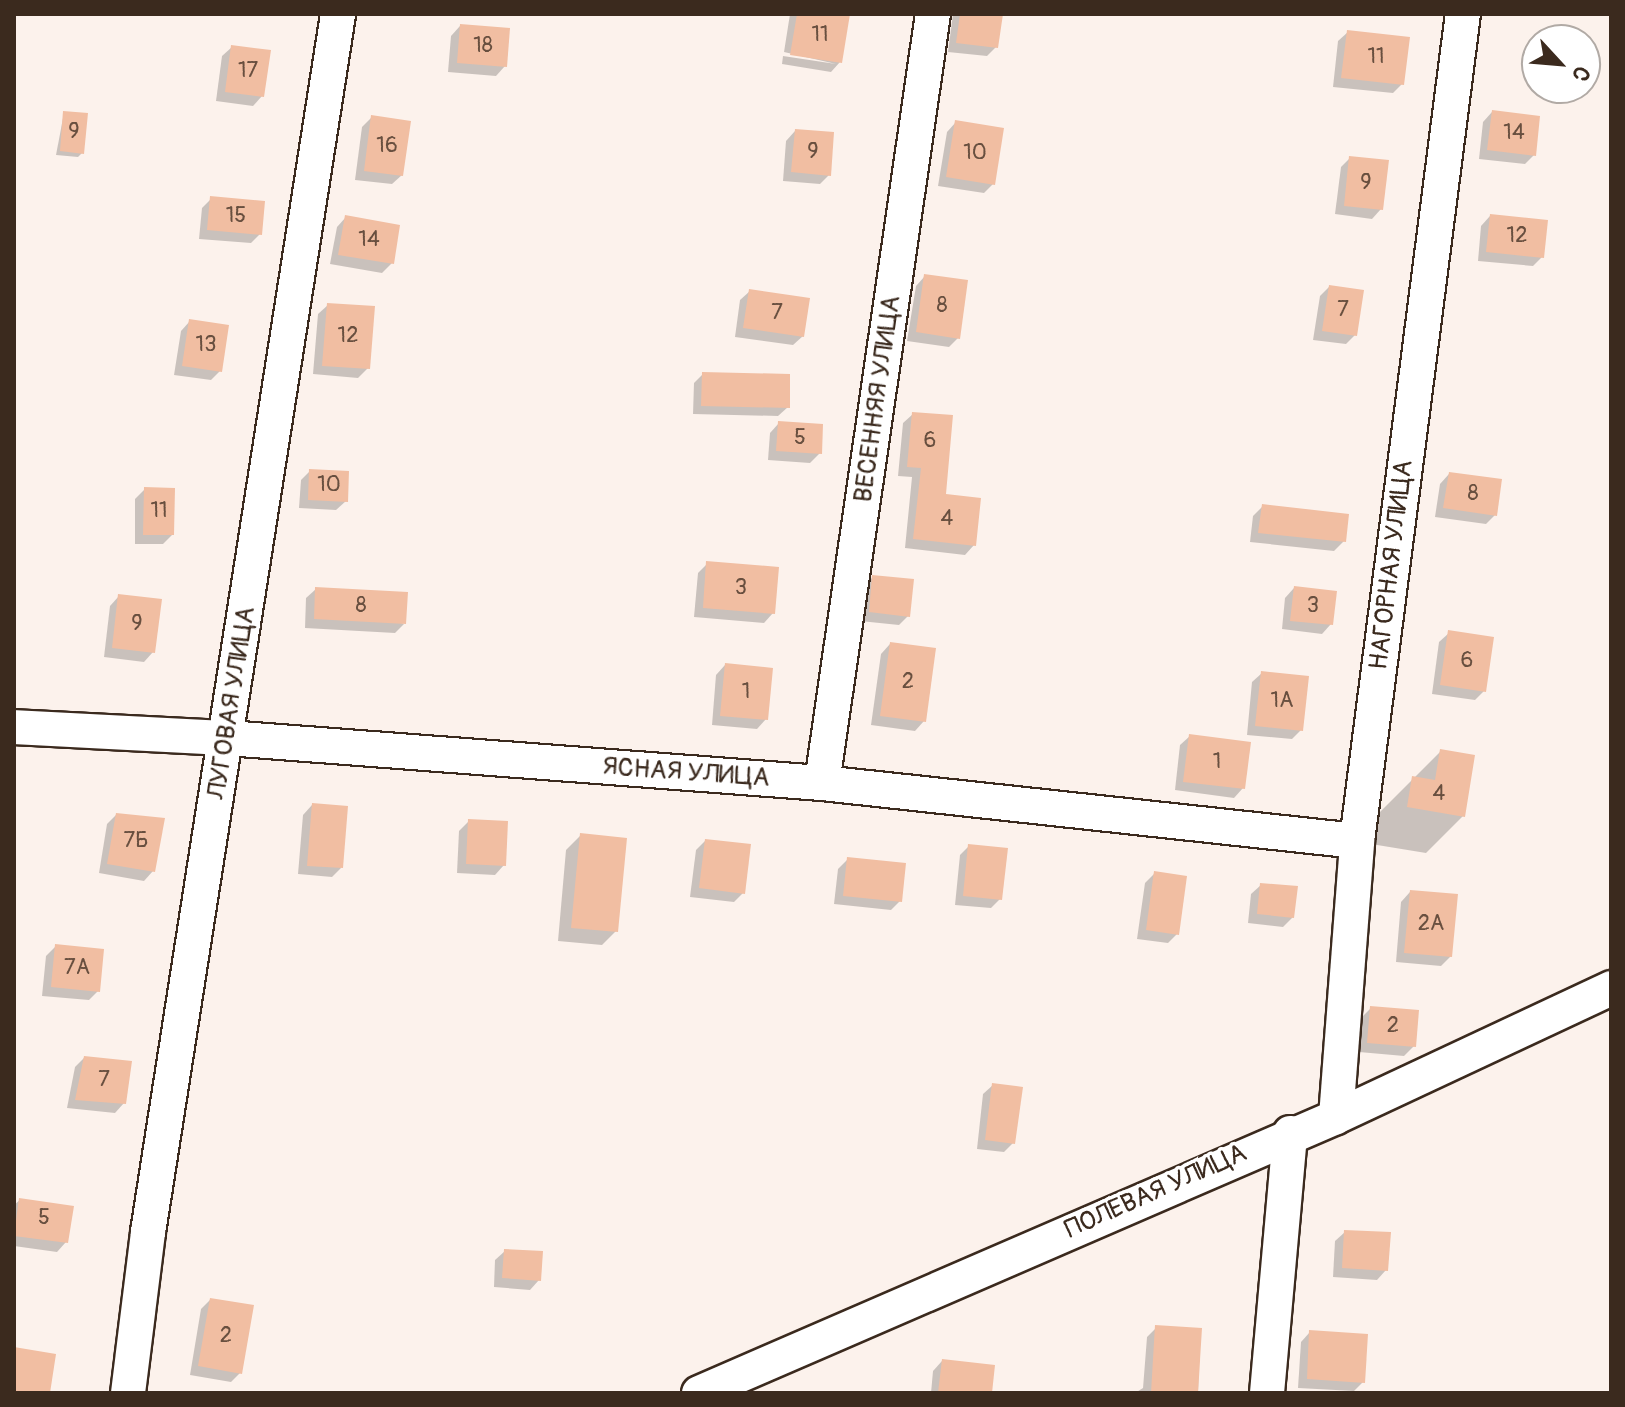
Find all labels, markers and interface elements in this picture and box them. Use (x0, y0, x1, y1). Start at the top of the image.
house number: 11 (811, 22, 829, 48)
north arrow (1521, 24, 1601, 104)
house number: 18 (473, 33, 493, 59)
house number: 11 (1367, 44, 1385, 70)
house number: 17 (238, 58, 258, 84)
text: С (1565, 61, 1596, 86)
house number: 9 (68, 119, 80, 145)
house number: 14 (1503, 120, 1525, 146)
house number: 16 (376, 133, 398, 159)
house number: 9 (807, 139, 819, 165)
house number: 10 (963, 140, 987, 166)
house number: 9 (1360, 170, 1372, 196)
house number: 15 (226, 203, 246, 229)
house number: 12 (1507, 223, 1527, 249)
house number: 14 (358, 227, 380, 253)
house number: 8 (936, 293, 948, 319)
street label: ВЕСЕННЯЯ УЛИЦА (848, 294, 908, 504)
house number: 7 (1337, 297, 1349, 323)
house number: 7 (771, 300, 783, 326)
house number: 12 (338, 323, 358, 349)
house number: 13 (196, 332, 216, 358)
house number: 5 (794, 425, 806, 451)
house number: 6 (924, 428, 936, 454)
street label: НАГОРНАЯ УЛИЦА (1364, 458, 1420, 672)
house number: 10 (317, 472, 341, 498)
house number: 8 (1467, 481, 1479, 507)
house number: 11 (150, 498, 168, 524)
house number: 4 (941, 506, 953, 532)
house number: 3 (735, 575, 747, 601)
house number: 8 (355, 593, 367, 619)
house number: 3 (1307, 593, 1319, 619)
street label: ЛУГОВАЯ УЛИЦА (201, 604, 263, 802)
house number: 9 (131, 611, 143, 637)
house number: 6 (1461, 648, 1473, 674)
house number: 2 (902, 669, 914, 695)
house number: 1 (742, 679, 750, 705)
house number: 1А (1271, 688, 1293, 714)
house number: 1 (1213, 749, 1221, 775)
street label: ЯСНАЯ УЛИЦА (601, 752, 771, 794)
house number: 4 (1433, 781, 1445, 807)
house number: 7Б (124, 828, 148, 854)
house number: 2А (1418, 911, 1444, 937)
house number: 7А (64, 955, 90, 981)
house number: 2 (1387, 1013, 1399, 1039)
house number: 7 (98, 1067, 110, 1093)
street label: ПОЛЕВАЯ УЛИЦА (1060, 1138, 1252, 1246)
house number: 5 (38, 1205, 50, 1231)
house number: 2 (220, 1323, 232, 1349)

